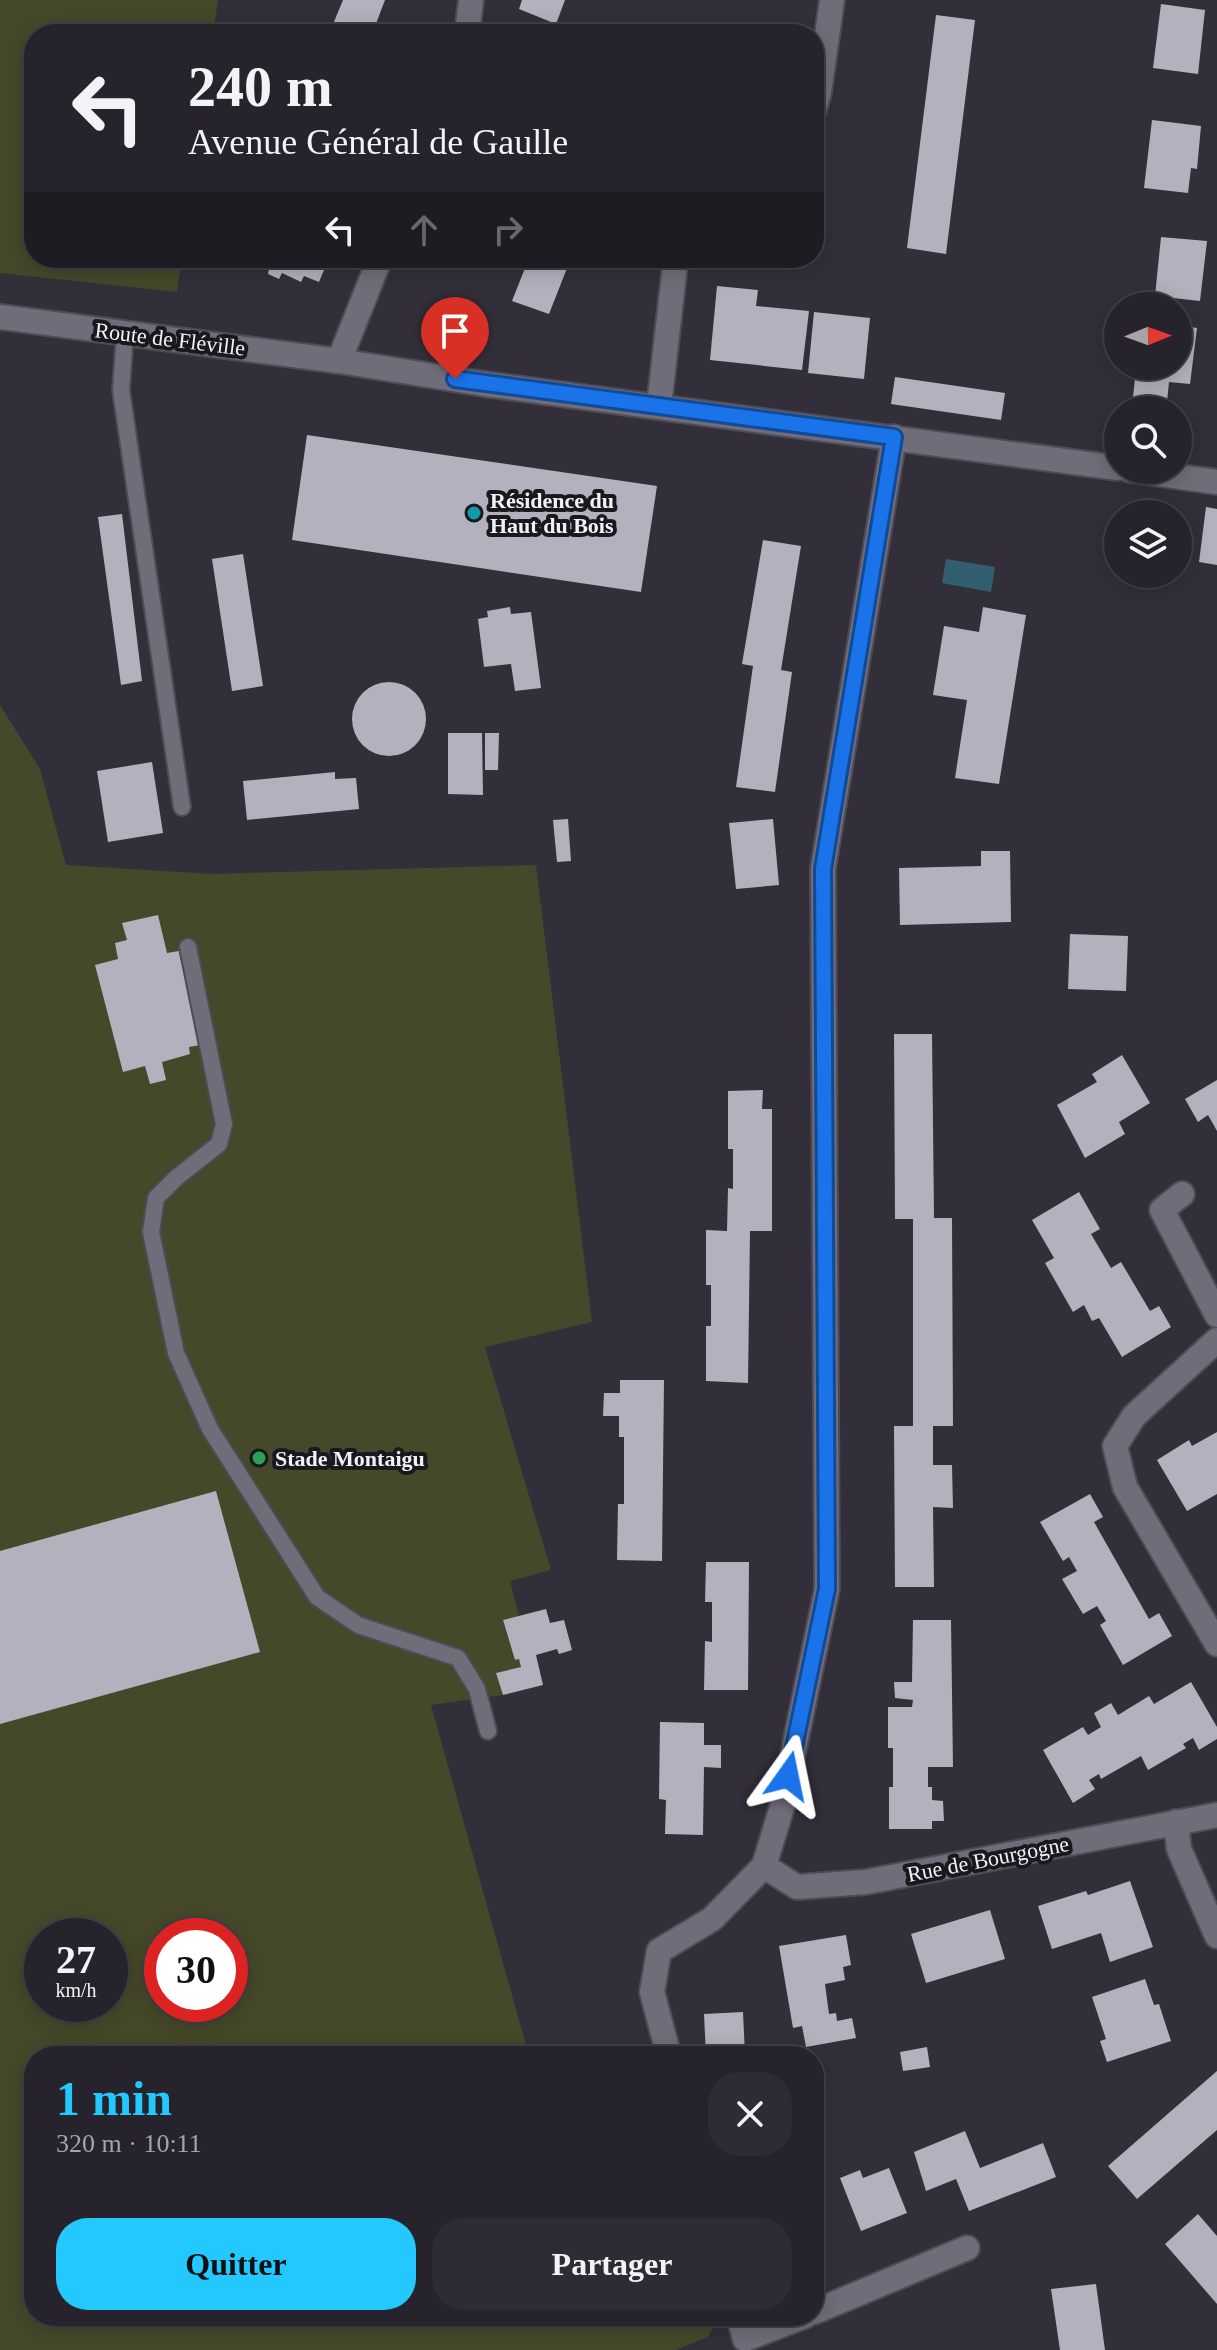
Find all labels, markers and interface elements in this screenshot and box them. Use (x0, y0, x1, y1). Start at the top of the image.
icon: left (56, 56, 160, 160)
text: 240 m (188, 56, 333, 118)
text: Avenue Général de Gaulle (188, 122, 568, 162)
icon: left (318, 208, 362, 252)
icon: ahead (402, 208, 446, 252)
icon: right (486, 208, 530, 252)
north arrow (1104, 292, 1192, 380)
map controls (1104, 292, 1192, 588)
pin (421, 297, 489, 379)
icon: arrive (433, 309, 477, 353)
street label: Route de Fléville (93, 317, 247, 361)
button: search (1104, 396, 1192, 484)
place label: Résidence du Haut du Bois (490, 488, 614, 538)
button: layers (1104, 500, 1192, 588)
marker: Résidence du Haut du Bois (465, 504, 483, 522)
place label: Stade Montaigu (275, 1446, 425, 1471)
marker: Stade Montaigu (250, 1449, 268, 1467)
position arrow (746, 1734, 830, 1818)
street label: Rue de Bourgogne (905, 1831, 1071, 1887)
speed limit sign: 30 (144, 1918, 248, 2022)
text: 27 (56, 1937, 96, 1982)
text: km/h (55, 1979, 97, 2001)
text: 1 min (56, 2072, 172, 2125)
button: close (708, 2072, 792, 2156)
text: 320 m · 10:11 (56, 2129, 202, 2158)
button: Quitter (56, 2218, 416, 2310)
button: Partager (432, 2218, 792, 2310)

